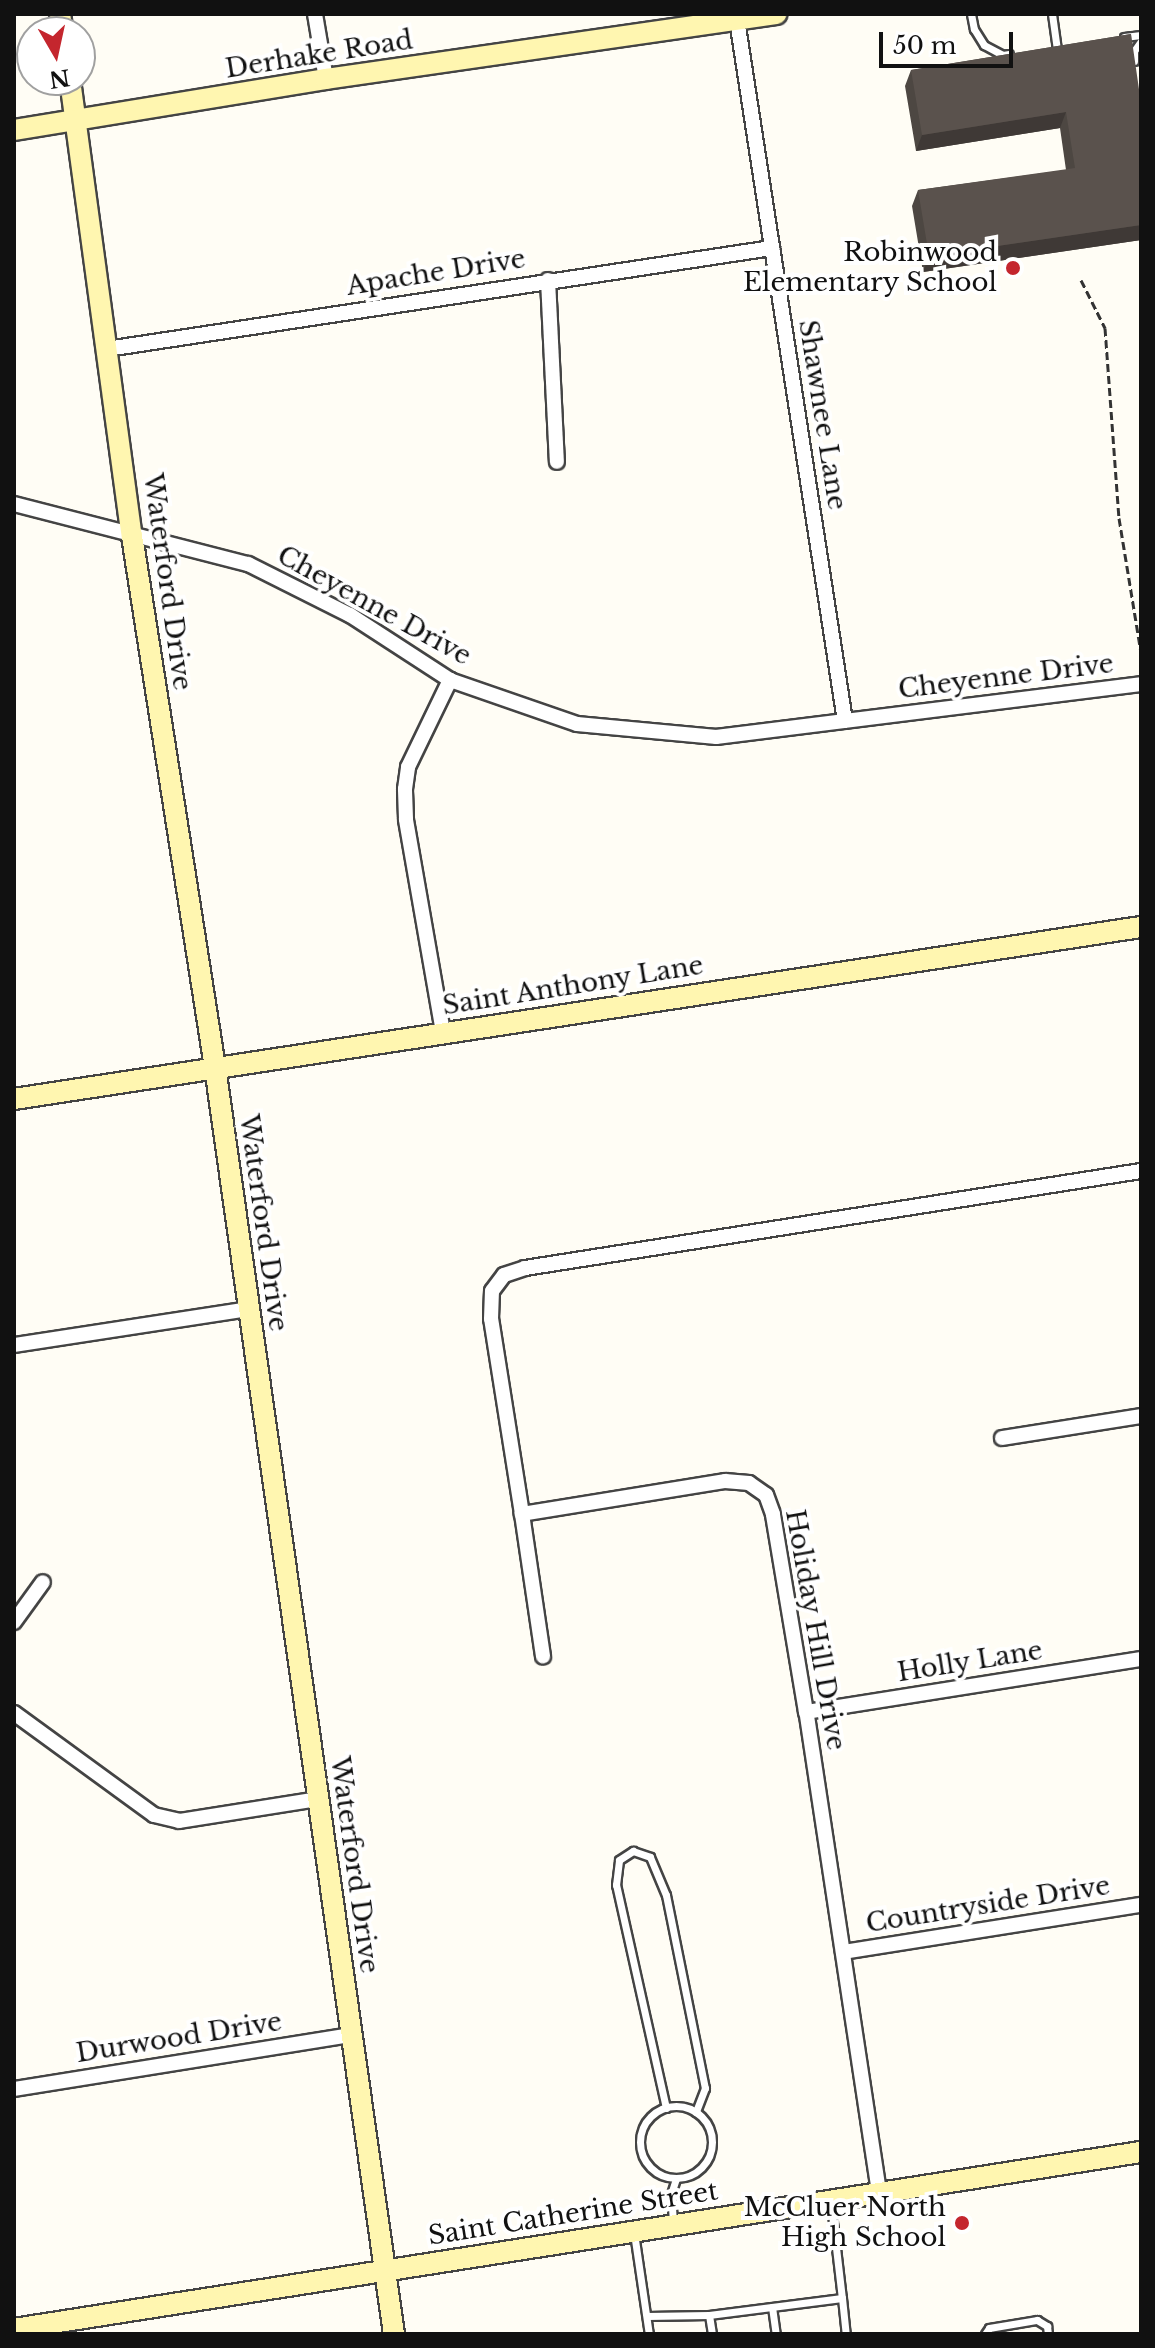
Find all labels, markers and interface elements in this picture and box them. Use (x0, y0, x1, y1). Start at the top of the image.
north arrow (16, 16, 96, 96)
scale bar (883, 16, 1017, 66)
street label: Derhake Road (223, 25, 415, 85)
text: 50 m (893, 31, 956, 60)
text: N (47, 63, 72, 93)
place label: Robinwood Elementary School (742, 237, 997, 298)
street label: Apache Drive (344, 243, 528, 303)
marker: Robinwood Elementary School (1004, 259, 1022, 277)
street label: Shawnee Lane (792, 318, 852, 512)
street label: Waterford Drive (136, 472, 198, 692)
street label: Cheyenne Drive (272, 540, 476, 672)
street label: Cheyenne Drive (897, 648, 1115, 706)
street label: Saint Anthony Lane (439, 950, 707, 1022)
street label: Waterford Drive (232, 1113, 294, 1333)
street label: Holiday Hill Drive (778, 1507, 852, 1753)
street label: Holly Lane (895, 1635, 1045, 1689)
street label: Waterford Drive (323, 1755, 385, 1975)
street label: Countryside Drive (864, 1870, 1112, 1940)
street label: Durwood Drive (74, 2006, 284, 2070)
street label: Saint Catherine Street (426, 2176, 720, 2252)
place label: McCluer North High School (743, 2192, 946, 2254)
marker: McCluer North High School (953, 2214, 971, 2232)

